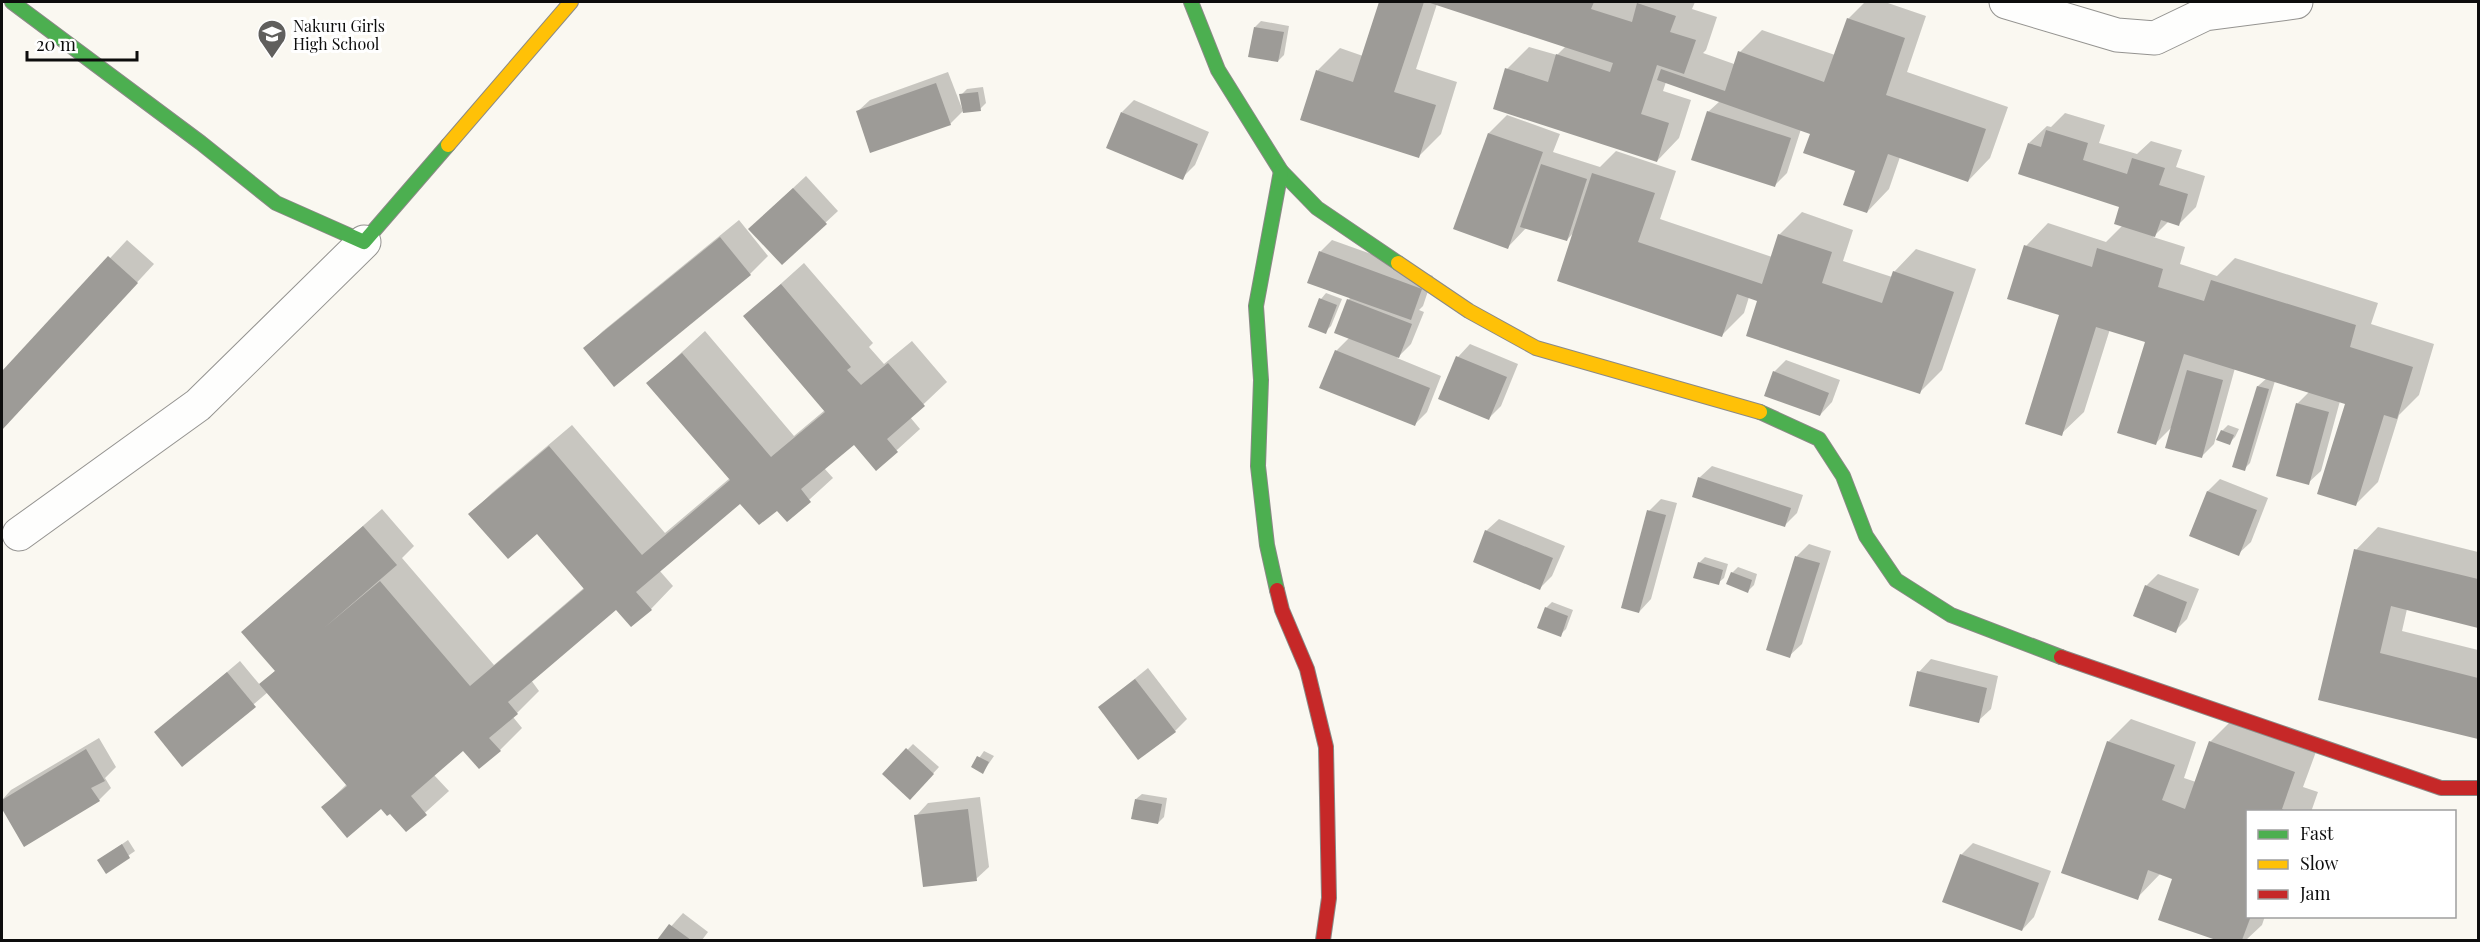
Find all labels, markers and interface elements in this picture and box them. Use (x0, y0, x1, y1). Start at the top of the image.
place label: Nakuru Girls High School (293, 15, 385, 54)
school or university icon: Nakuru Girls High School (256, 18, 288, 60)
scale bar (27, 24, 136, 62)
text: 20 m (36, 32, 76, 56)
legend (2246, 810, 2456, 918)
text: Fast (2300, 821, 2334, 845)
text: Slow (2300, 851, 2338, 875)
text: Jam (2299, 881, 2330, 905)

